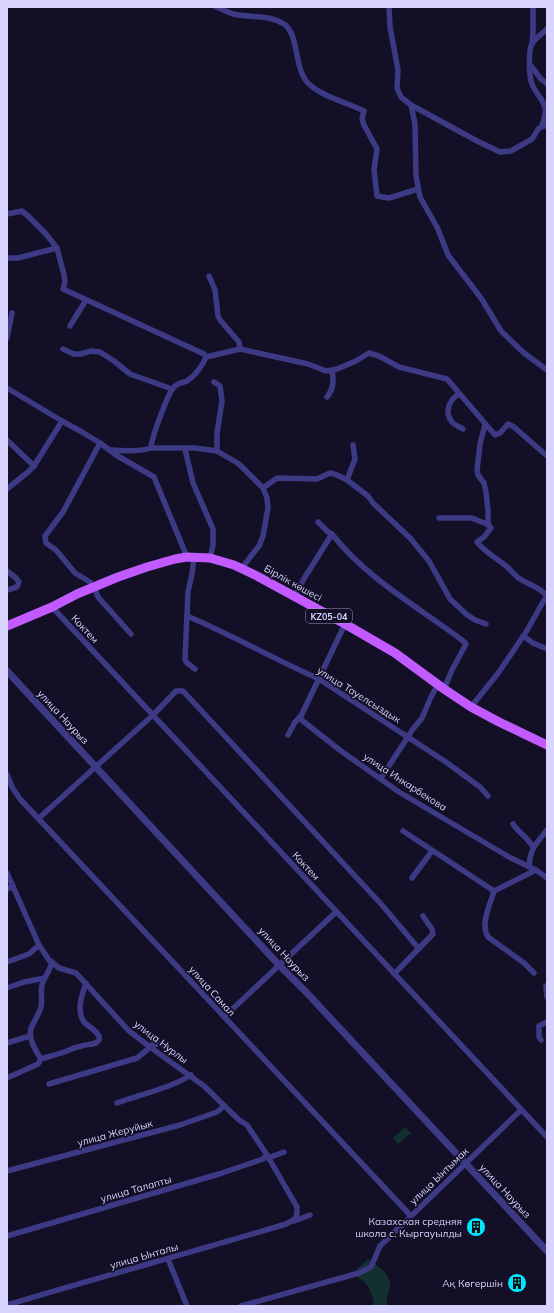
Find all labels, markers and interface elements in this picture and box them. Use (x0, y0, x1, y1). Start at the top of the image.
street label: Бірлік көшесі (262, 562, 324, 604)
road number: KZ05-04 (306, 609, 352, 623)
street label: Коктем (68, 612, 102, 646)
street label: улица Тауелсыздык (315, 664, 404, 726)
street label: улица Наурыз (35, 687, 91, 747)
street label: улица Инкарбекова (361, 750, 449, 814)
street label: Коктем (289, 849, 323, 883)
street label: улица Наурыз (256, 924, 312, 984)
street label: улица Самал (186, 963, 238, 1019)
street label: улица Нурлы (131, 1018, 191, 1066)
street label: улица Жеруйык (76, 1117, 155, 1149)
street label: улица Ынтымак (407, 1144, 472, 1207)
street label: улица Наурыз (477, 1161, 533, 1221)
street label: улица Талапты (99, 1173, 173, 1205)
place label: Казахская средняя школа с. Кыргауылды (355, 1215, 462, 1240)
building icon: Казахская средняя школа с. Кыргауылды (465, 1216, 487, 1238)
street label: улица Ынталы (108, 1240, 180, 1272)
building icon: Ақ Көгершін (506, 1272, 528, 1294)
place label: Ақ Көгершін (442, 1277, 503, 1290)

